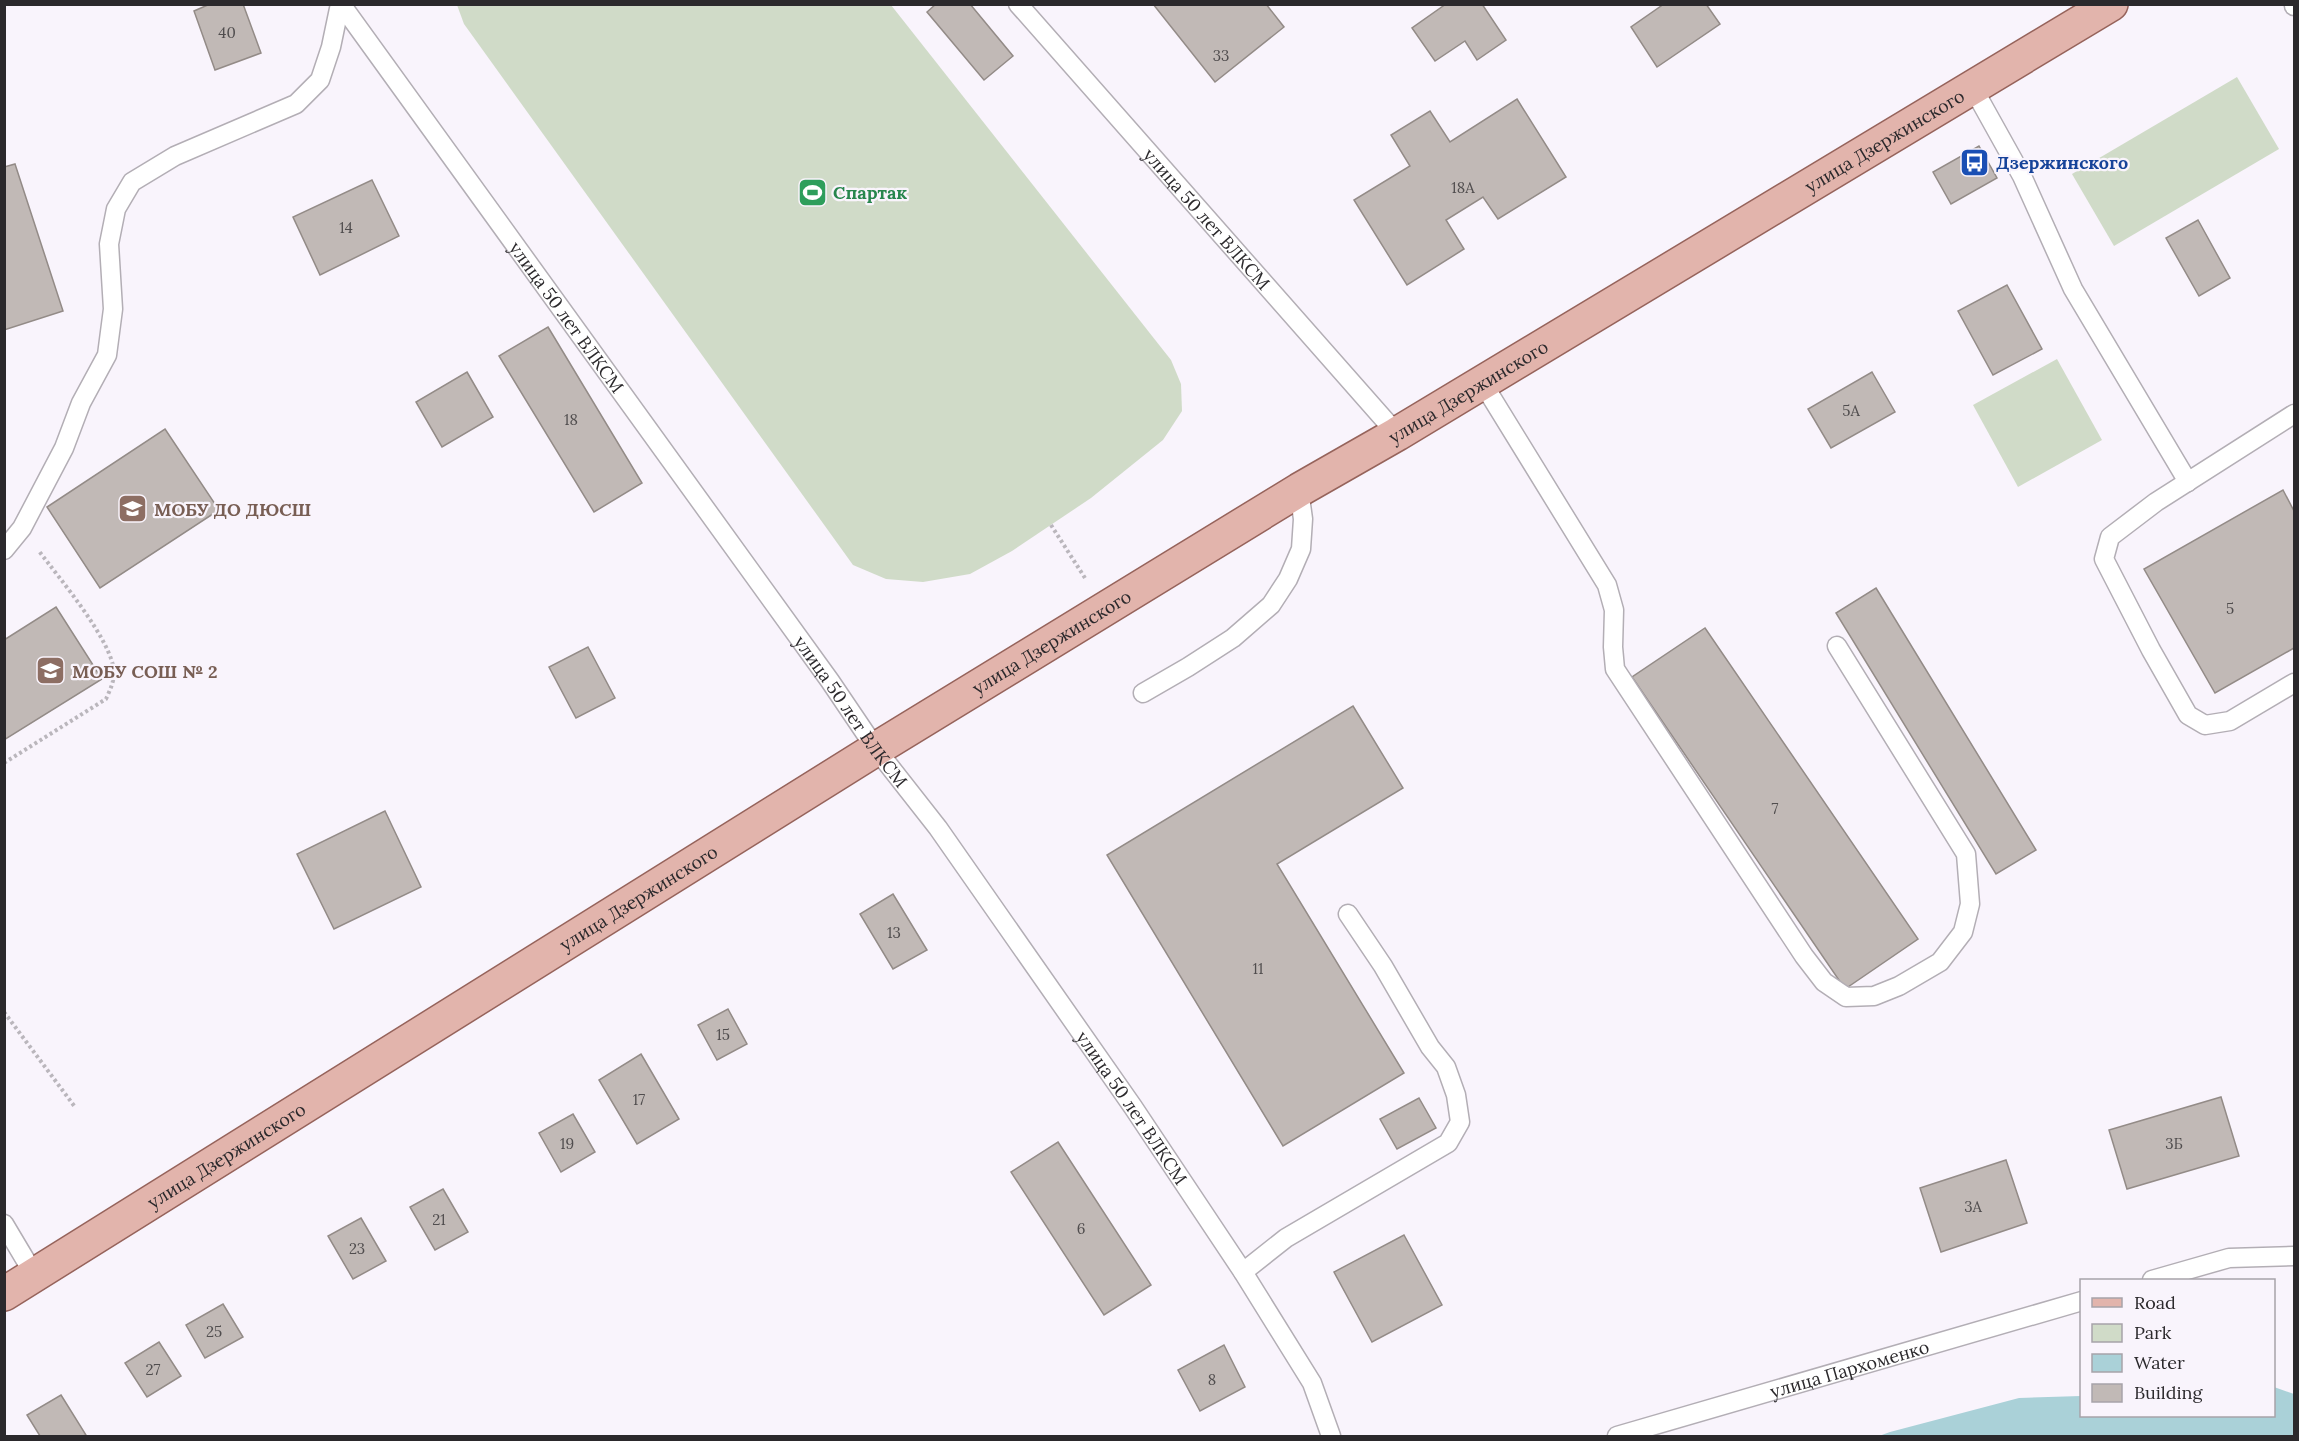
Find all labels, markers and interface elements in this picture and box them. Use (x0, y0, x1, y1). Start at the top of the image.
house number: 40 (218, 23, 236, 42)
house number: 33 (1213, 46, 1229, 65)
street label: улица Дзержинского (1800, 84, 1968, 197)
street label: улица 50 лет ВЛКСМ (1139, 143, 1276, 294)
bus stop icon: Дзержинского (1959, 146, 1991, 178)
place label: Дзержинского (1996, 151, 2128, 174)
sports icon: Спартак (796, 176, 828, 208)
house number: 18А (1451, 178, 1475, 197)
place label: Спартак (833, 181, 907, 204)
house number: 14 (339, 218, 353, 237)
street label: улица 50 лет ВЛКСМ (505, 237, 629, 397)
street label: улица Дзержинского (1384, 334, 1552, 448)
house number: 5А (1842, 401, 1860, 420)
house number: 18 (564, 410, 578, 429)
school or university icon: МОБУ ДО ДЮСШ (117, 493, 149, 525)
place label: МОБУ ДО ДЮСШ (154, 498, 311, 521)
street label: улица Дзержинского (968, 584, 1135, 699)
house number: 5 (2226, 599, 2234, 618)
street label: улица 50 лет ВЛКСМ (789, 631, 913, 792)
school or university icon: МОБУ СОШ № 2 (35, 655, 67, 687)
place label: МОБУ СОШ № 2 (72, 660, 218, 683)
house number: 7 (1772, 799, 1779, 818)
street label: улица Дзержинского (555, 839, 722, 956)
house number: 13 (887, 923, 901, 942)
house number: 11 (1253, 959, 1263, 978)
house number: 15 (716, 1025, 730, 1044)
street label: улица 50 лет ВЛКСМ (1072, 1026, 1193, 1189)
house number: 17 (633, 1090, 645, 1109)
street label: улица Дзержинского (143, 1097, 310, 1213)
house number: 19 (560, 1134, 574, 1153)
house number: 3Б (2165, 1134, 2183, 1153)
house number: 3А (1964, 1197, 1982, 1216)
house number: 21 (432, 1210, 446, 1229)
house number: 6 (1077, 1219, 1085, 1238)
house number: 23 (349, 1239, 365, 1258)
legend (2080, 1279, 2275, 1417)
text: Road (2134, 1291, 2176, 1314)
text: Park (2134, 1321, 2172, 1344)
house number: 25 (206, 1322, 222, 1341)
street label: улица Пархоменко (1767, 1335, 1932, 1403)
text: Water (2134, 1351, 2185, 1374)
house number: 27 (146, 1360, 161, 1379)
house number: 8 (1208, 1370, 1216, 1389)
text: Building (2134, 1381, 2204, 1404)

